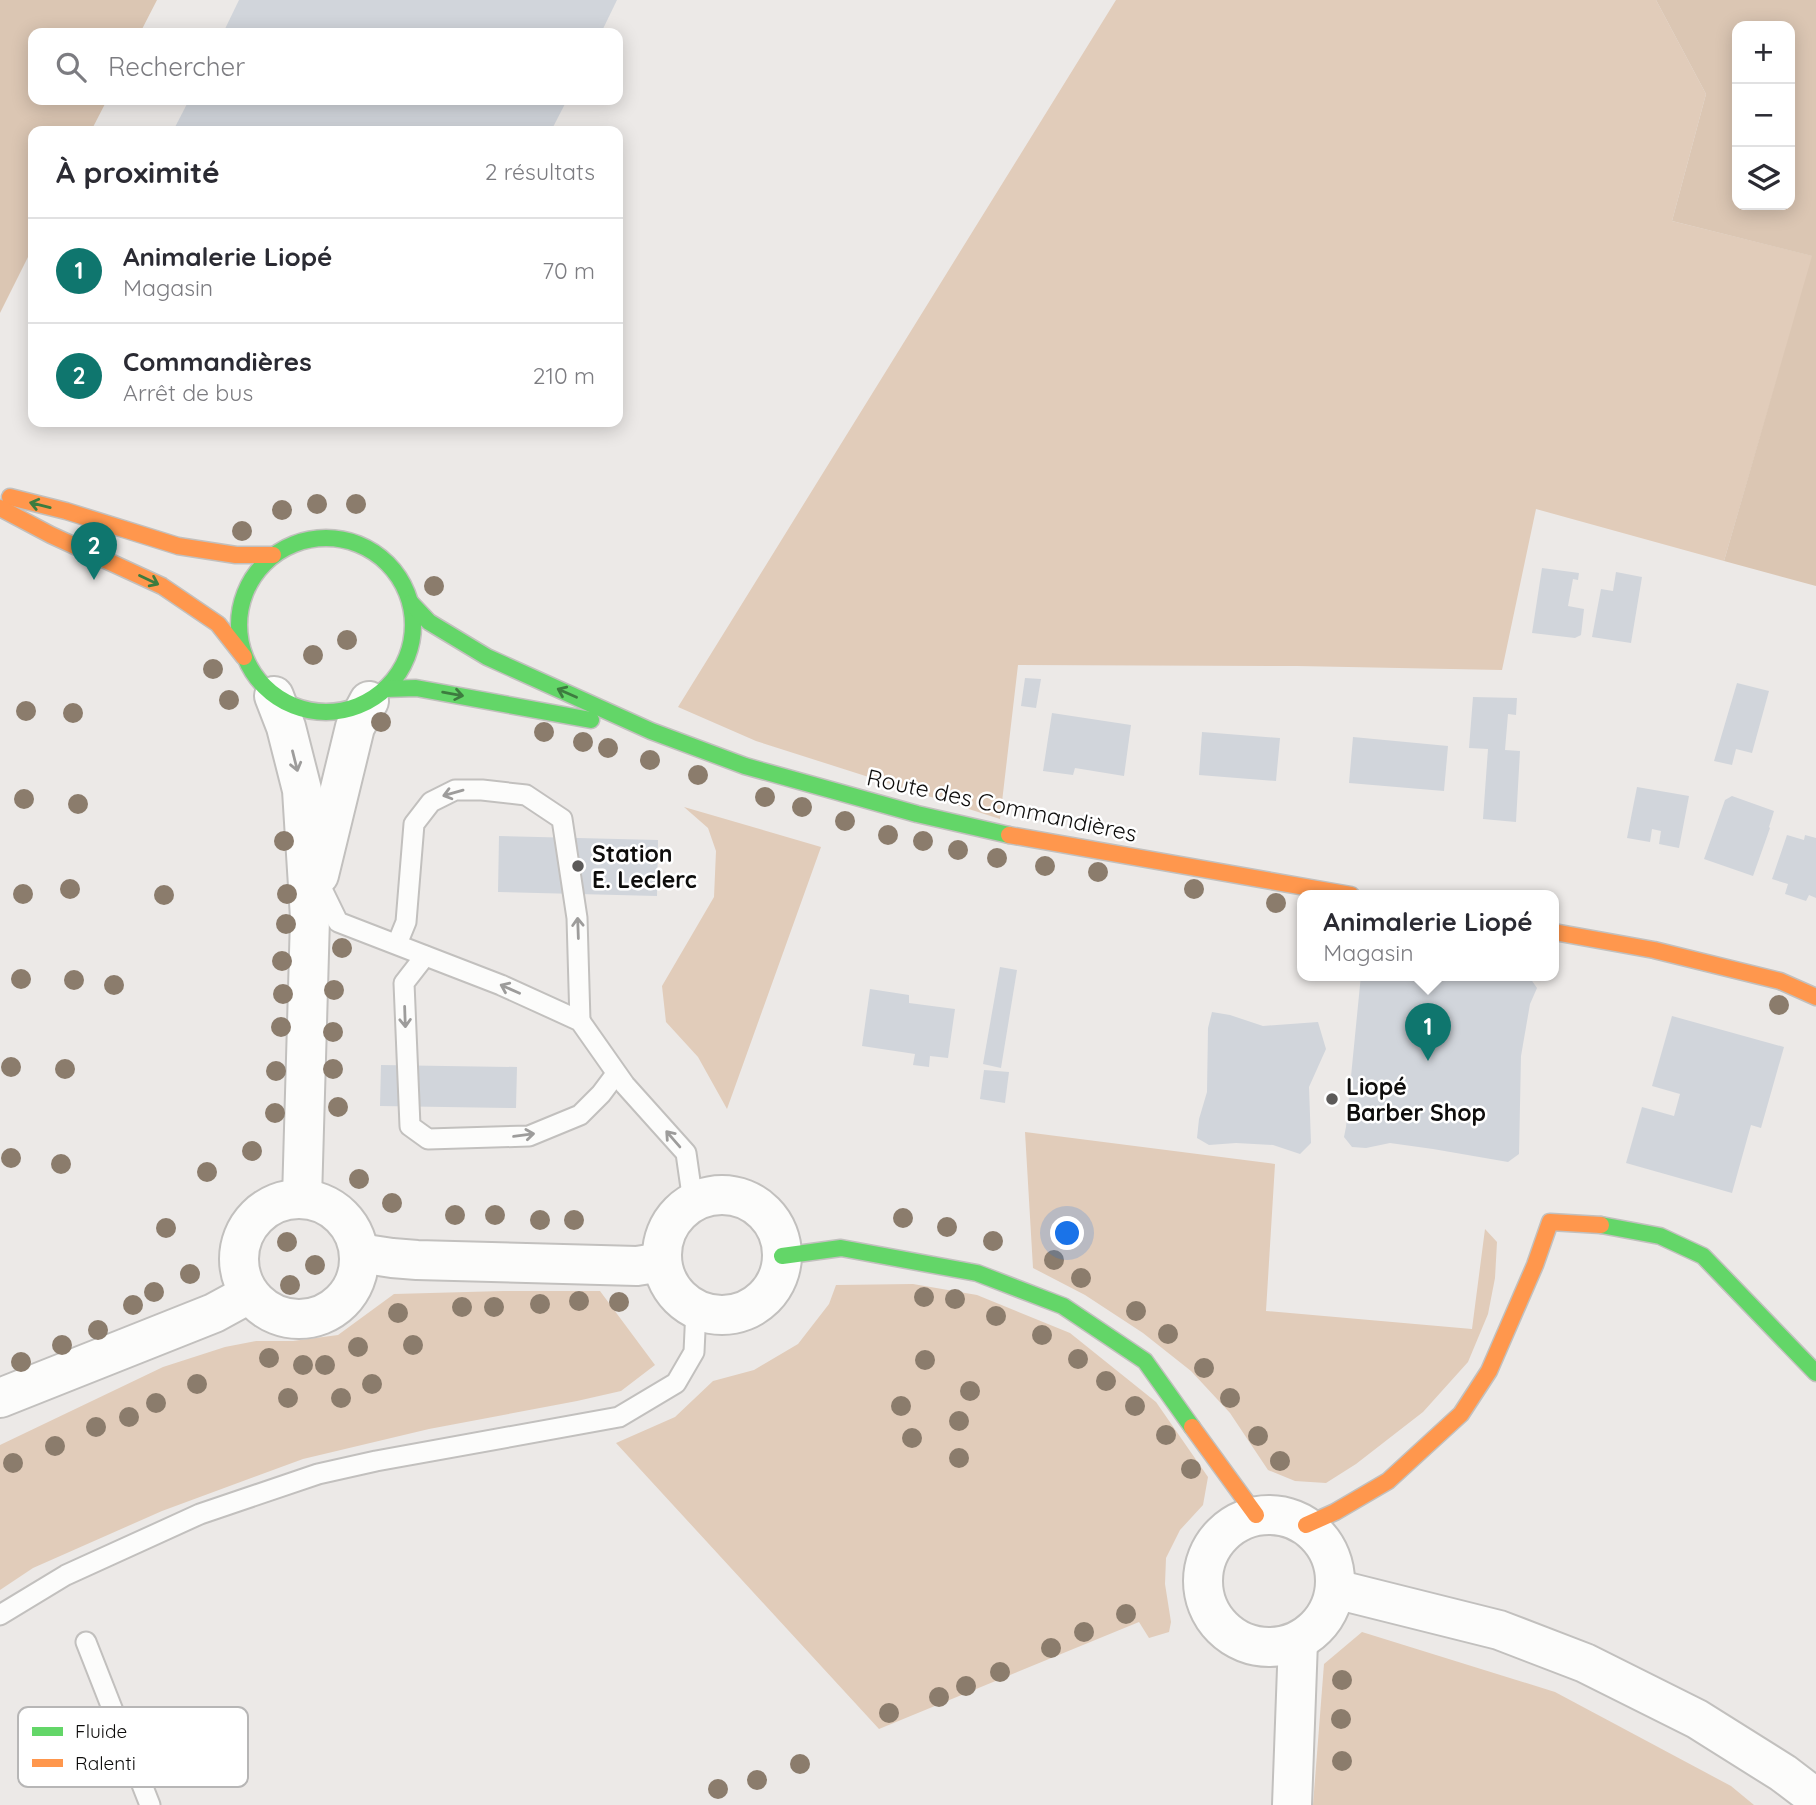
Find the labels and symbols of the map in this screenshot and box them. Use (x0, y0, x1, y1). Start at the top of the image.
one-way arrow (29, 498, 52, 511)
pin: 2 (71, 522, 117, 580)
one-way arrow (138, 574, 160, 587)
one-way arrow (556, 686, 578, 699)
one-way arrow (441, 688, 464, 701)
one-way arrow (289, 749, 302, 772)
street label: Route des Commandières (864, 762, 1140, 848)
one-way arrow (443, 788, 465, 801)
place label: Station E. Leclerc (592, 839, 697, 894)
marker: Station E. Leclerc (570, 858, 586, 874)
one-way arrow (571, 917, 584, 940)
one-way arrow (500, 982, 521, 995)
pin: 1 (1405, 1003, 1451, 1061)
one-way arrow (399, 1005, 412, 1028)
place label: Liopé Barber Shop (1346, 1072, 1486, 1127)
marker: Liopé Barber Shop (1324, 1091, 1340, 1107)
one-way arrow (512, 1128, 535, 1141)
one-way arrow (666, 1130, 682, 1148)
your location (1050, 1216, 1084, 1250)
legend (18, 1707, 248, 1787)
text: Fluide (75, 1719, 127, 1743)
text: Ralenti (75, 1751, 136, 1775)

